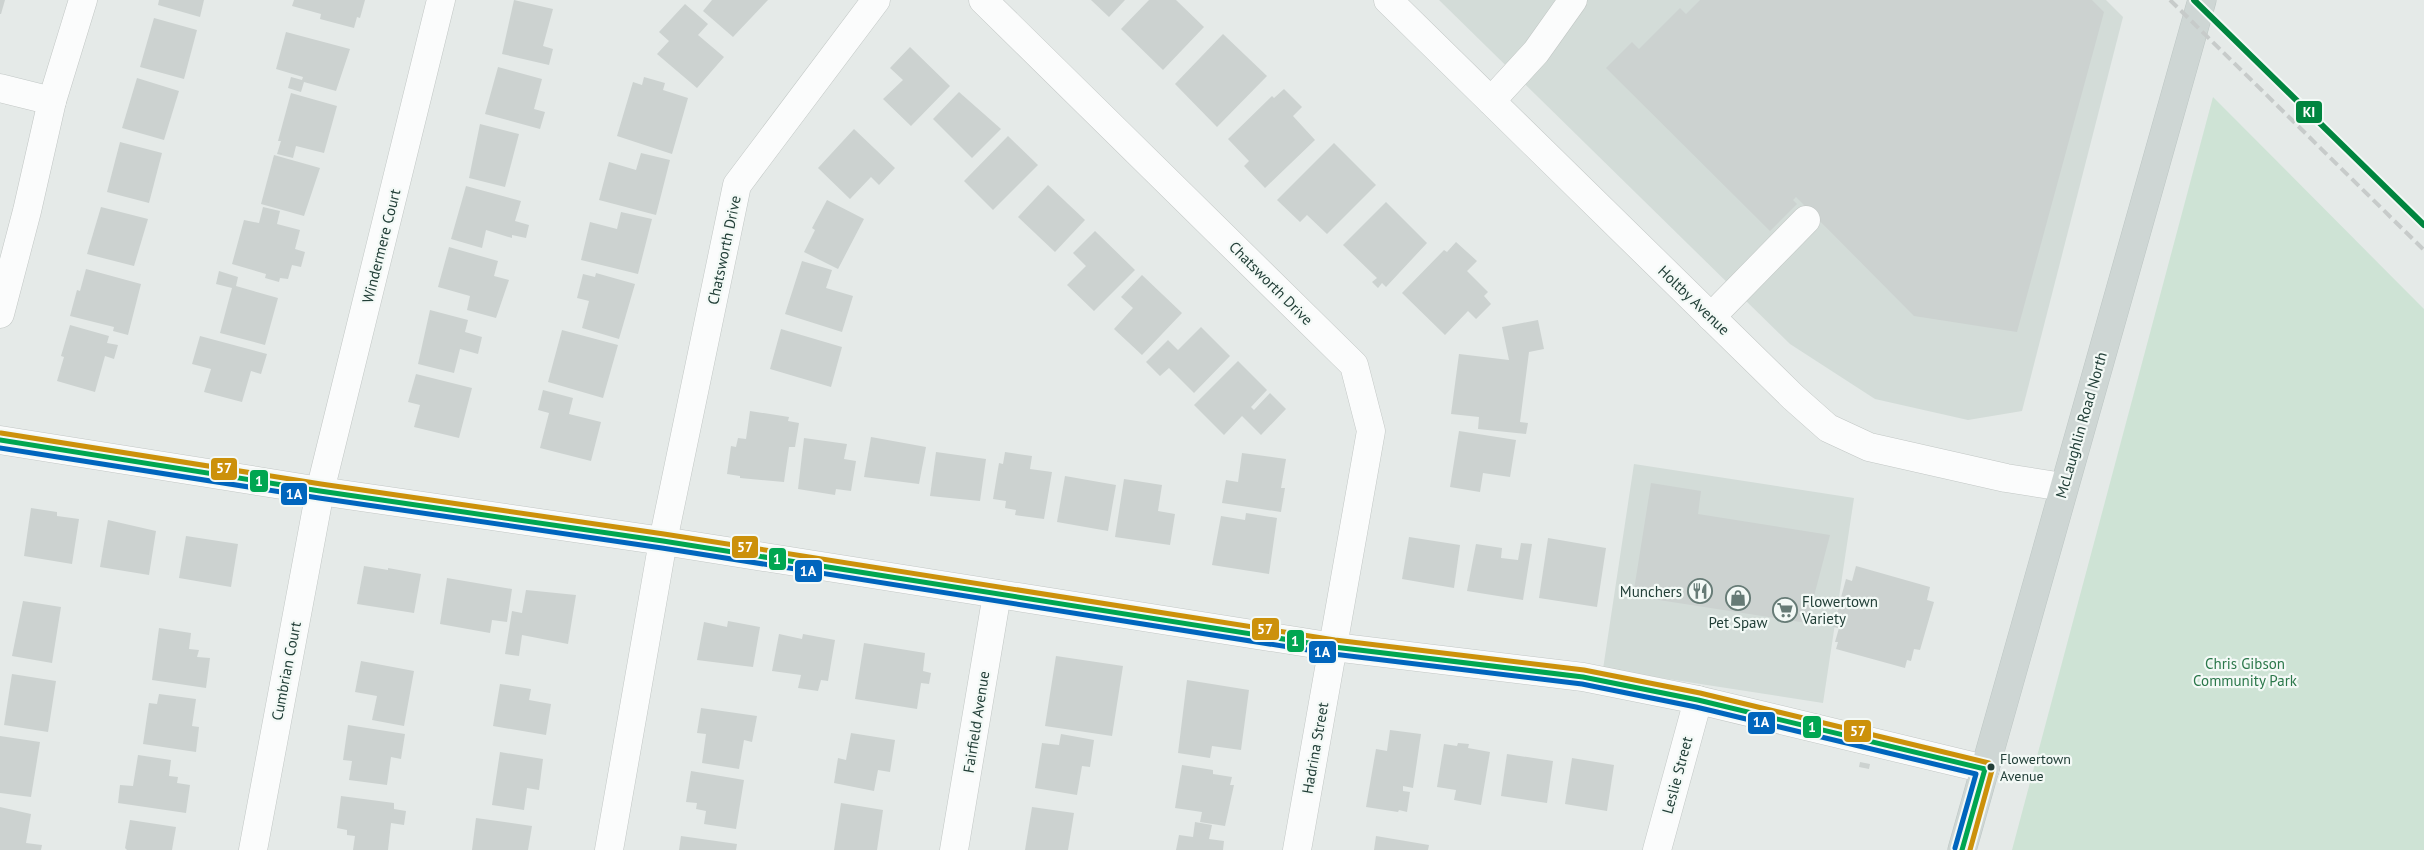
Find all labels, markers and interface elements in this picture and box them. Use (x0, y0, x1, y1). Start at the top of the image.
line badge: KI (2295, 100, 2323, 124)
text: KI (2303, 103, 2315, 121)
street label: Windermere Court (358, 187, 404, 305)
street label: Chatsworth Drive (703, 194, 745, 306)
street label: Chatsworth Drive (1225, 237, 1317, 329)
street label: Holtby Avenue (1654, 261, 1734, 339)
street label: McLaughlin Road North (2051, 350, 2111, 500)
line badge: 57 (210, 457, 238, 481)
text: 57 (216, 459, 232, 477)
line badge: 1 (249, 469, 269, 493)
text: 1 (255, 472, 263, 490)
line badge: 1A (280, 482, 308, 506)
text: 1A (286, 485, 303, 503)
line badge: 57 (731, 535, 759, 559)
text: 57 (737, 538, 753, 556)
line badge: 1 (768, 547, 787, 571)
text: 1 (773, 550, 781, 568)
line badge: 1A (794, 559, 823, 583)
text: 1A (800, 562, 817, 580)
restaurant icon: Munchers (1687, 578, 1713, 604)
place label: Munchers (1620, 582, 1682, 601)
shop icon: Pet Spaw (1725, 585, 1751, 611)
place label: Flowertown Variety (1801, 592, 1878, 628)
supermarket icon: Flowertown Variety (1772, 597, 1798, 623)
place label: Pet Spaw (1708, 613, 1768, 632)
line badge: 57 (1251, 617, 1280, 641)
street label: Cumbrian Court (267, 620, 305, 722)
text: 57 (1257, 620, 1273, 638)
line badge: 1 (1286, 629, 1305, 653)
text: 1 (1291, 632, 1299, 650)
line badge: 1A (1308, 640, 1337, 664)
text: 1A (1314, 643, 1331, 661)
park label: Chris Gibson Community Park (2193, 654, 2298, 690)
street label: Fairfield Avenue (959, 670, 993, 774)
street label: Hadrina Street (1298, 701, 1332, 795)
line badge: 1A (1747, 711, 1776, 735)
text: 1A (1753, 713, 1770, 731)
line badge: 1 (1802, 715, 1822, 739)
text: 1 (1808, 718, 1816, 736)
line badge: 57 (1843, 719, 1872, 743)
text: 57 (1850, 722, 1866, 740)
street label: Leslie Street (1658, 734, 1696, 816)
place label: Flowertown Avenue (2000, 750, 2071, 785)
marker: Flowertown Avenue (1986, 762, 1996, 772)

